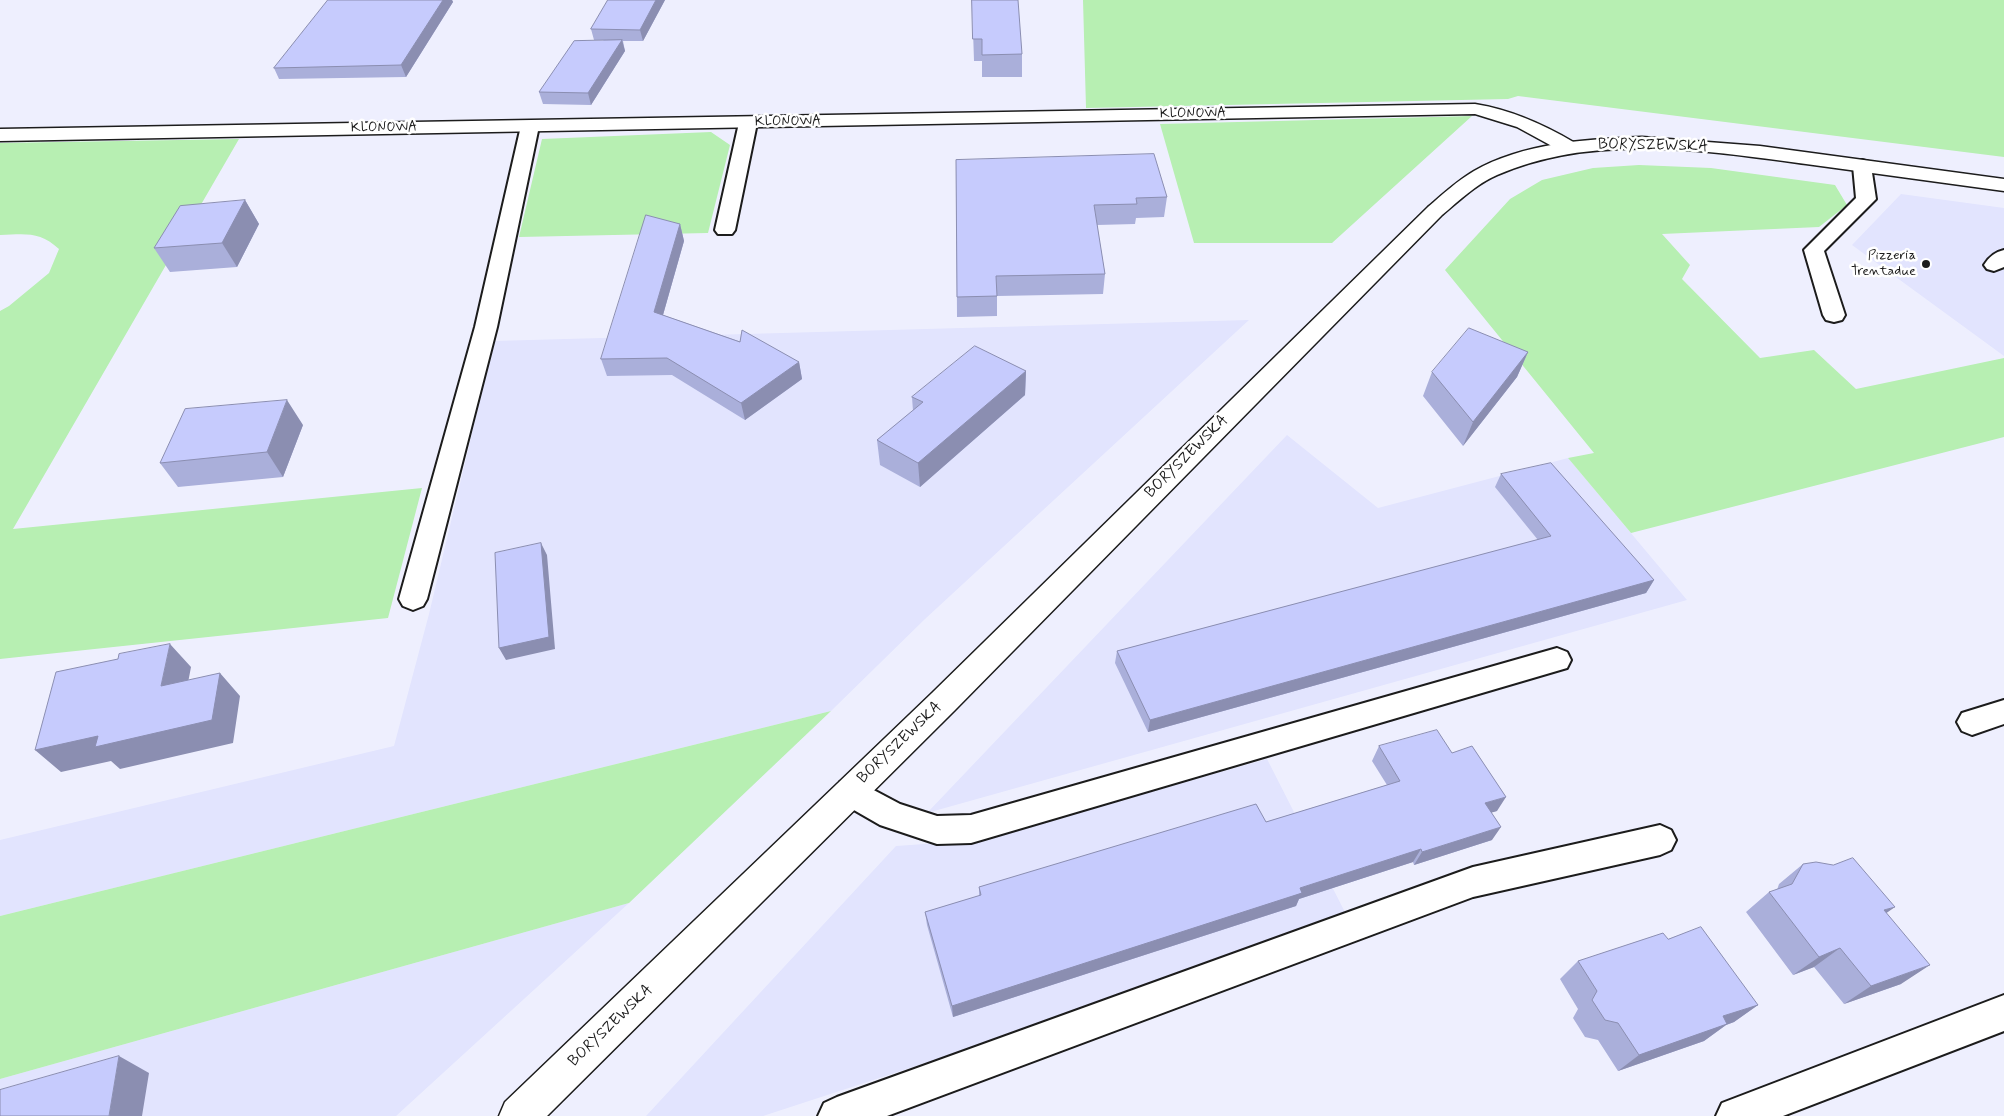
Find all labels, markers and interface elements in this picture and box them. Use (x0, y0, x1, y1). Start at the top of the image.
street label: KLONOWA (1160, 105, 1226, 123)
street label: KLONOWA (755, 113, 821, 131)
street label: KLONOWA (351, 119, 417, 137)
street label: BORYSZEWSKA (1598, 135, 1708, 157)
place label: Pizzeria Trentadue (1851, 248, 1916, 280)
marker: Pizzeria Trentadue (1920, 258, 1932, 270)
street label: BORYSZEWSKA (1141, 411, 1233, 503)
street label: BORYSZEWSKA (854, 698, 946, 788)
street label: BORYSZEWSKA (565, 981, 657, 1071)

